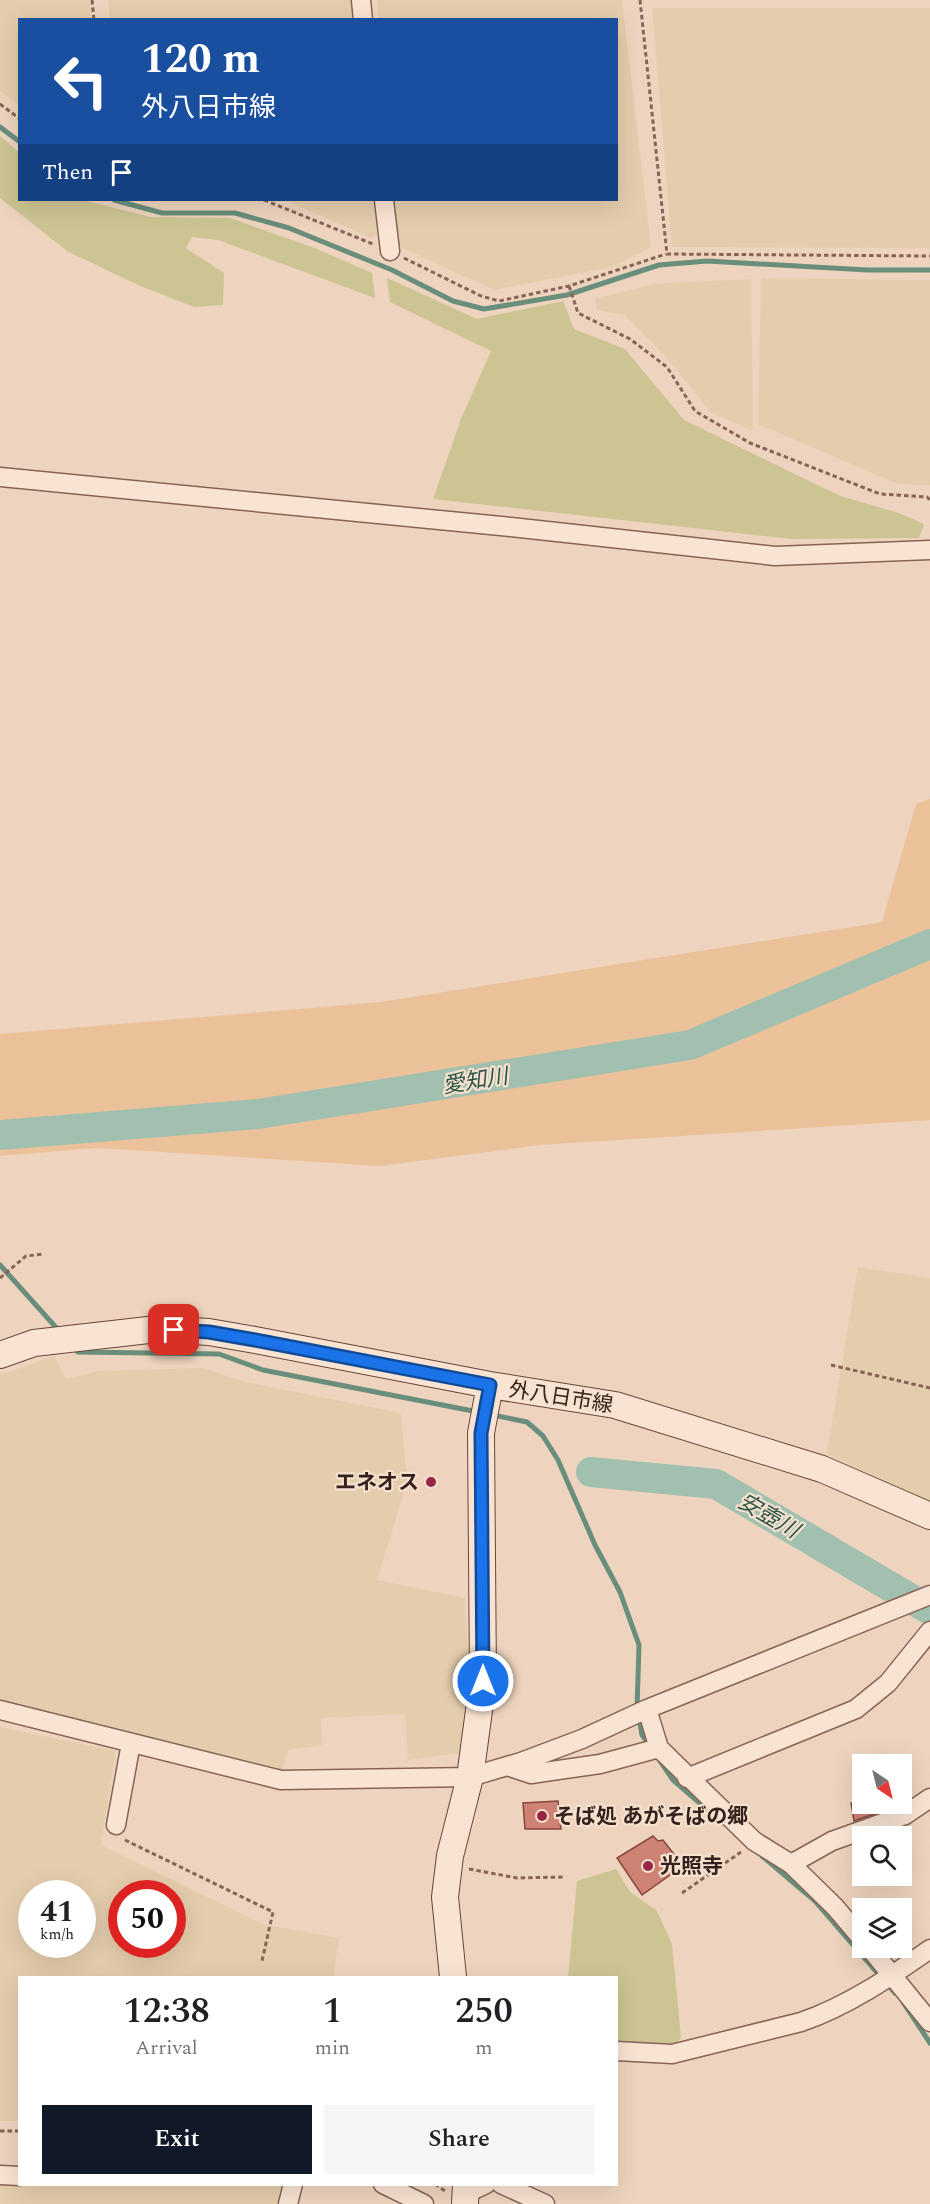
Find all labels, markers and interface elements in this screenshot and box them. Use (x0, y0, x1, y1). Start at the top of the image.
text: 120 m (141, 28, 260, 91)
icon: left (42, 42, 120, 120)
text: 外八日市線 (141, 87, 276, 129)
text: Then (42, 156, 93, 189)
icon: arrive (105, 156, 138, 189)
water label: 愛知川 (440, 1060, 512, 1103)
pin (148, 1304, 199, 1355)
icon: arrive (157, 1313, 190, 1346)
street label: 外八日市線 (506, 1374, 615, 1422)
place label: エネオス (335, 1467, 419, 1499)
marker: エネオス (424, 1475, 438, 1489)
water label: 安壺川 (731, 1486, 807, 1548)
position arrow (451, 1649, 515, 1713)
north arrow (852, 1754, 912, 1814)
map controls (852, 1754, 912, 1958)
place label: そば処 あがそばの郷 (554, 1801, 748, 1833)
marker: そば処 あがそばの郷 (535, 1809, 549, 1823)
button: search (852, 1826, 912, 1886)
place label: 光照寺 (660, 1851, 723, 1883)
marker: 光照寺 (641, 1859, 655, 1873)
speed limit sign: 50 (108, 1880, 186, 1958)
text: 41 (40, 1889, 74, 1935)
button: layers (852, 1898, 912, 1958)
text: km/h (40, 1923, 74, 1946)
text: 12:38 (123, 1984, 210, 2039)
text: 1 (323, 1984, 342, 2039)
text: 250 (455, 1984, 513, 2039)
text: Arrival (135, 2033, 198, 2063)
text: min (315, 2033, 350, 2063)
text: m (475, 2033, 493, 2063)
button: Exit (42, 2105, 312, 2174)
button: Share (324, 2105, 594, 2174)

